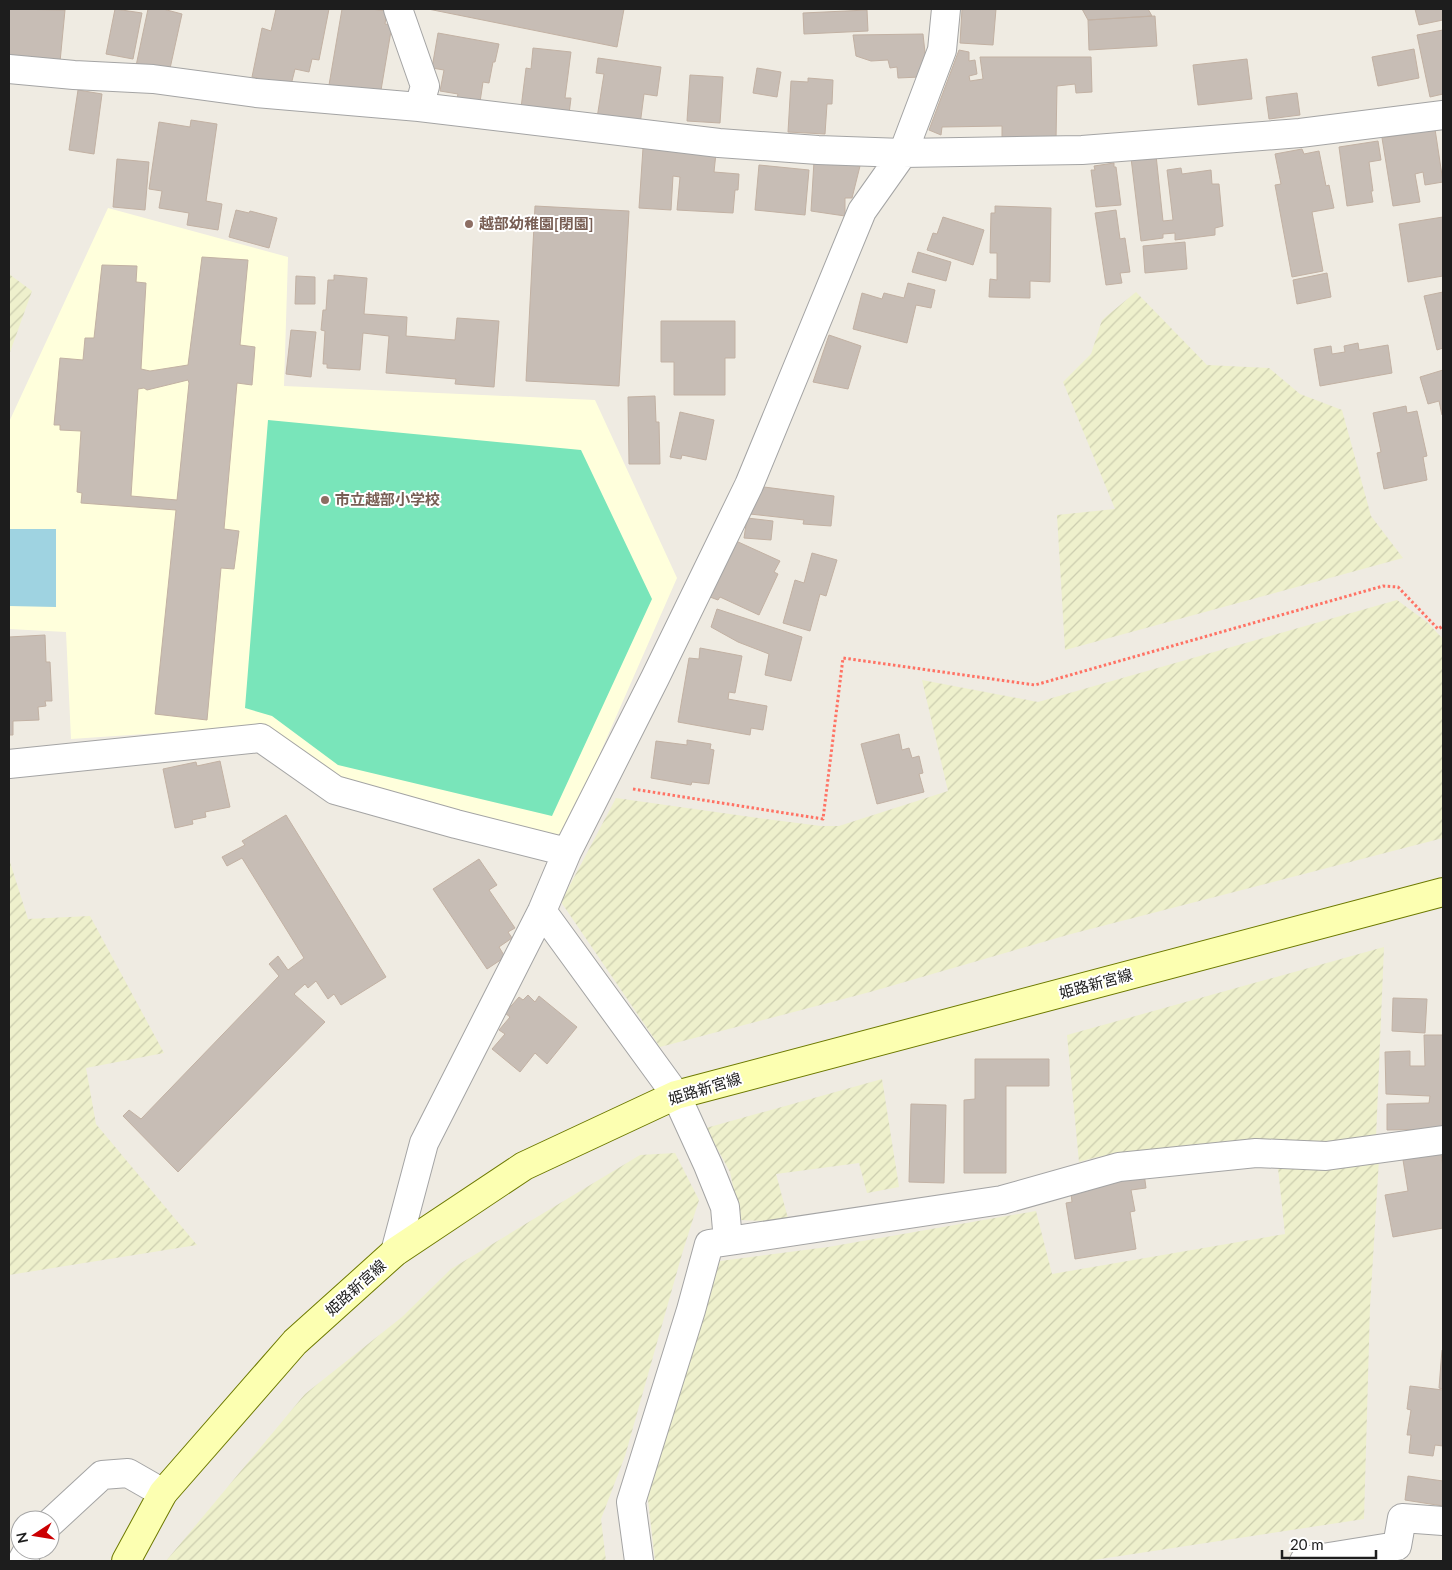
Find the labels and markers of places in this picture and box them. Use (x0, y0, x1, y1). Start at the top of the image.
place label: 越部幼稚園[閉園] (479, 214, 593, 232)
marker: 越部幼稚園[閉園] (463, 218, 475, 230)
place label: 市立越部小学校 (335, 490, 440, 508)
marker: 市立越部小学校 (319, 494, 331, 506)

